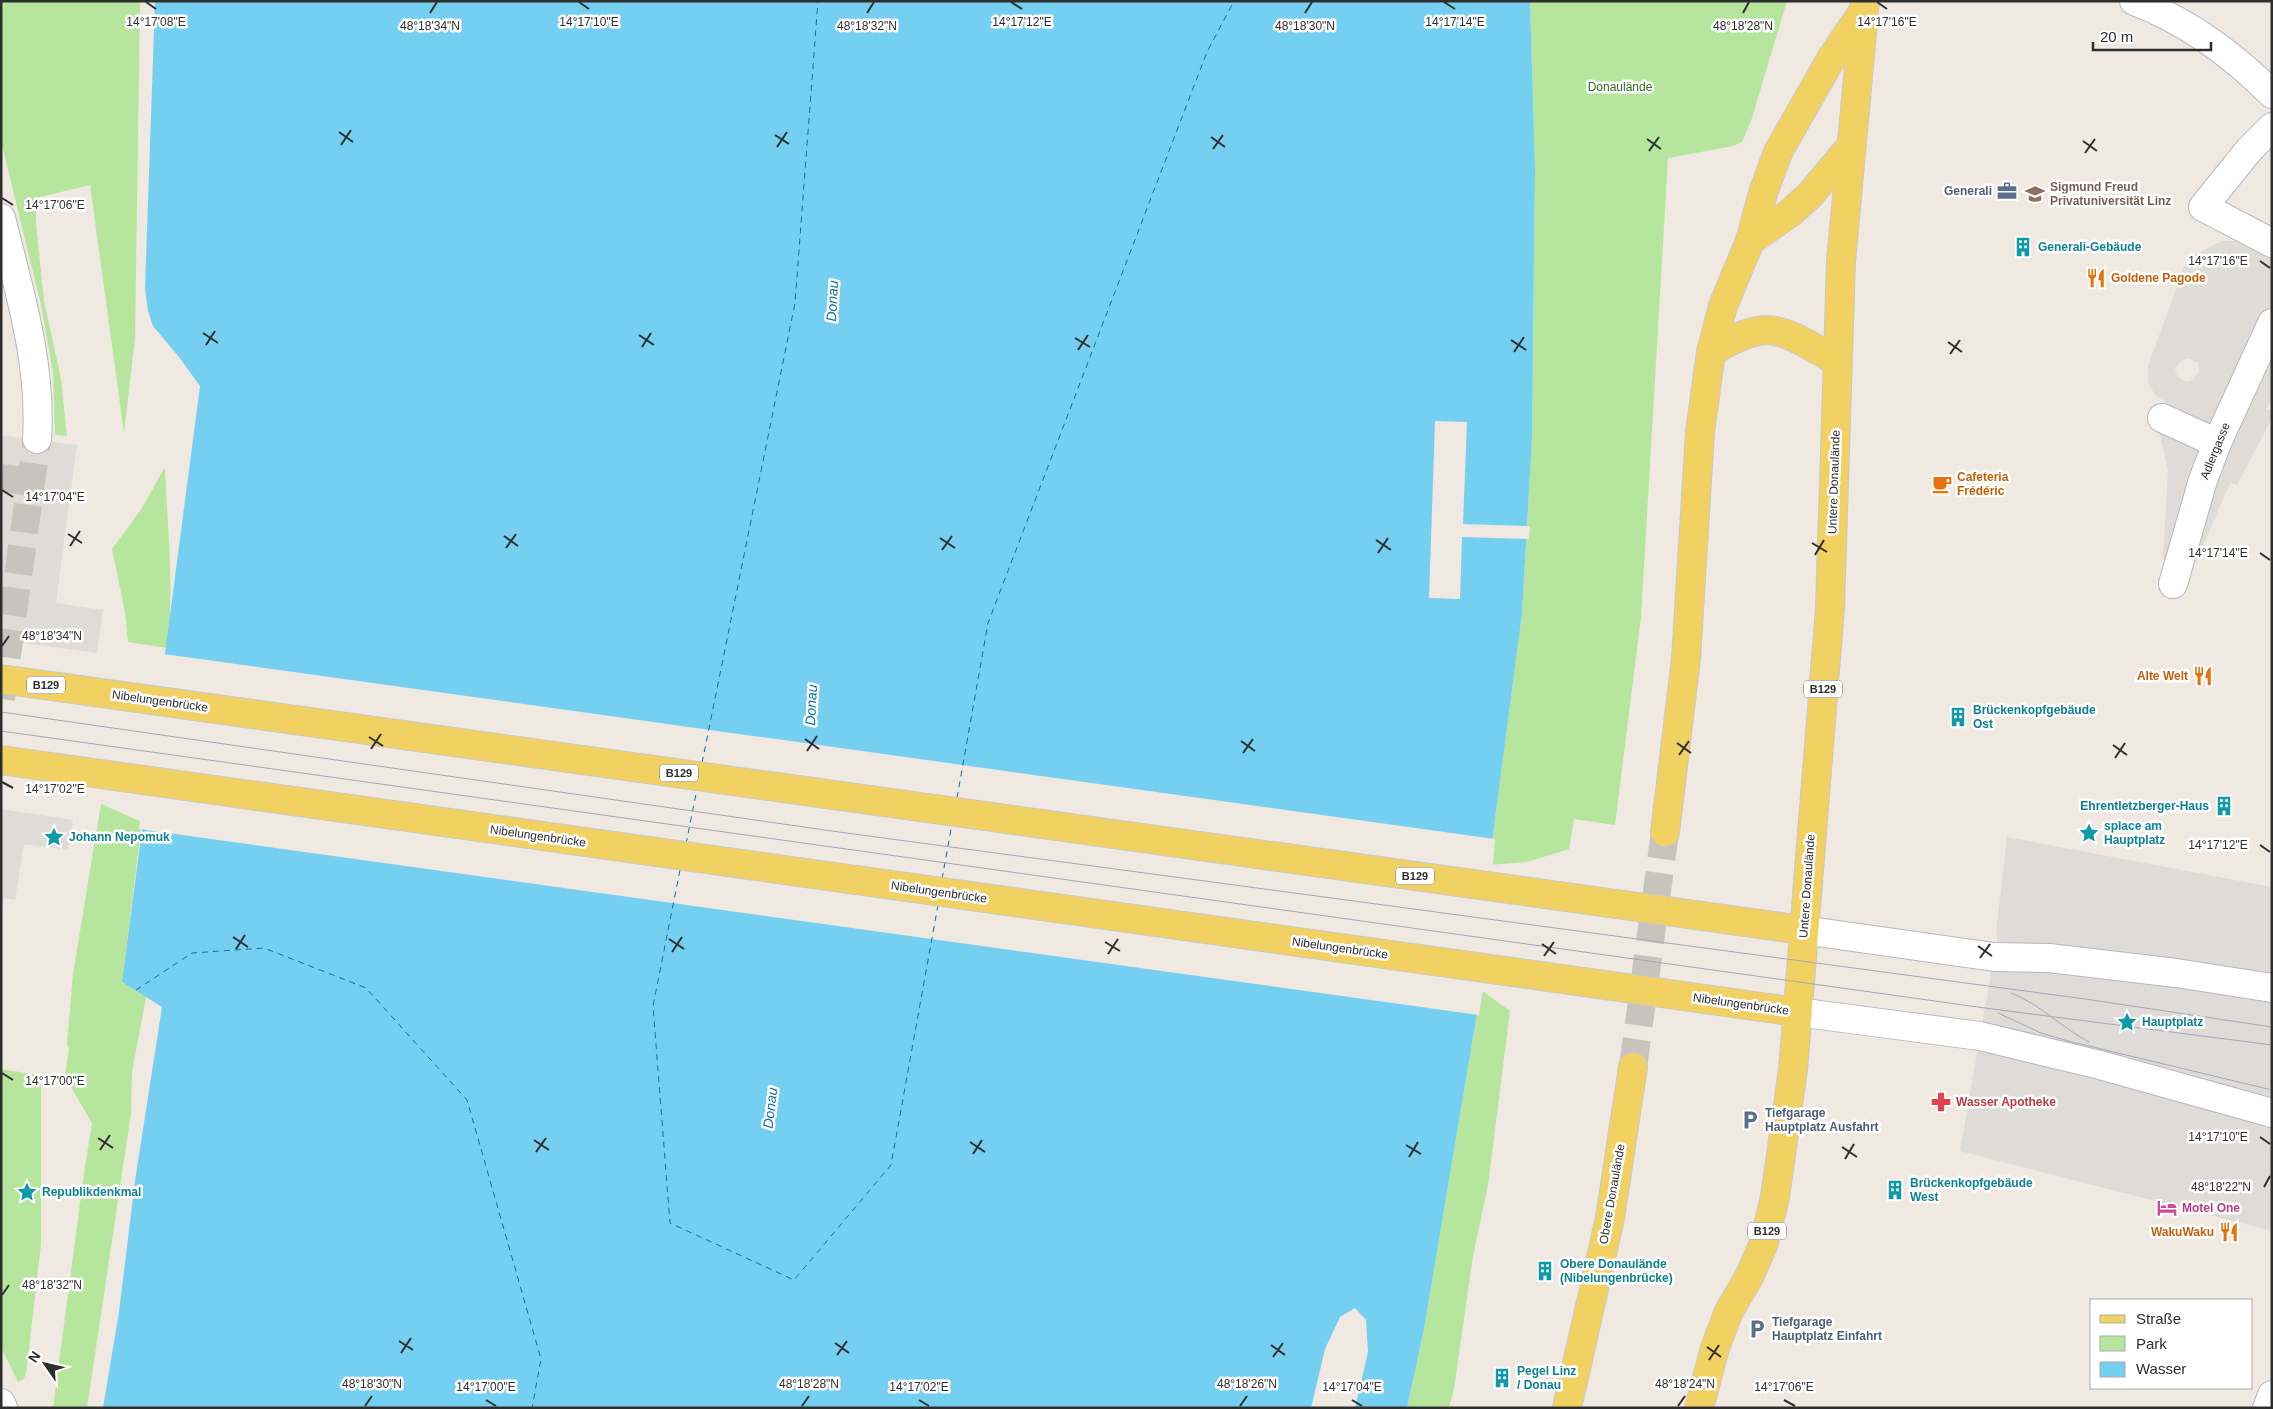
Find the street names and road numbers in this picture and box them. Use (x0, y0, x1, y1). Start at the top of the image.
street label: Adlergasse (2197, 420, 2233, 481)
street label: Untere Donaulände (1825, 429, 1843, 534)
road number: B129 (27, 676, 65, 694)
road number: B129 (1804, 681, 1842, 698)
street label: Nibelungenbrücke (111, 687, 209, 715)
road number: B129 (660, 764, 698, 781)
street label: Nibelungenbrücke (489, 822, 587, 850)
street label: Untere Donaulände (1796, 833, 1818, 938)
road number: B129 (1396, 868, 1434, 884)
street label: Nibelungenbrücke (890, 878, 988, 906)
street label: Nibelungenbrücke (1291, 934, 1389, 962)
street label: Nibelungenbrücke (1692, 990, 1790, 1018)
street label: Obere Donaulände (1596, 1143, 1628, 1245)
road number: B129 (1748, 1222, 1786, 1240)

